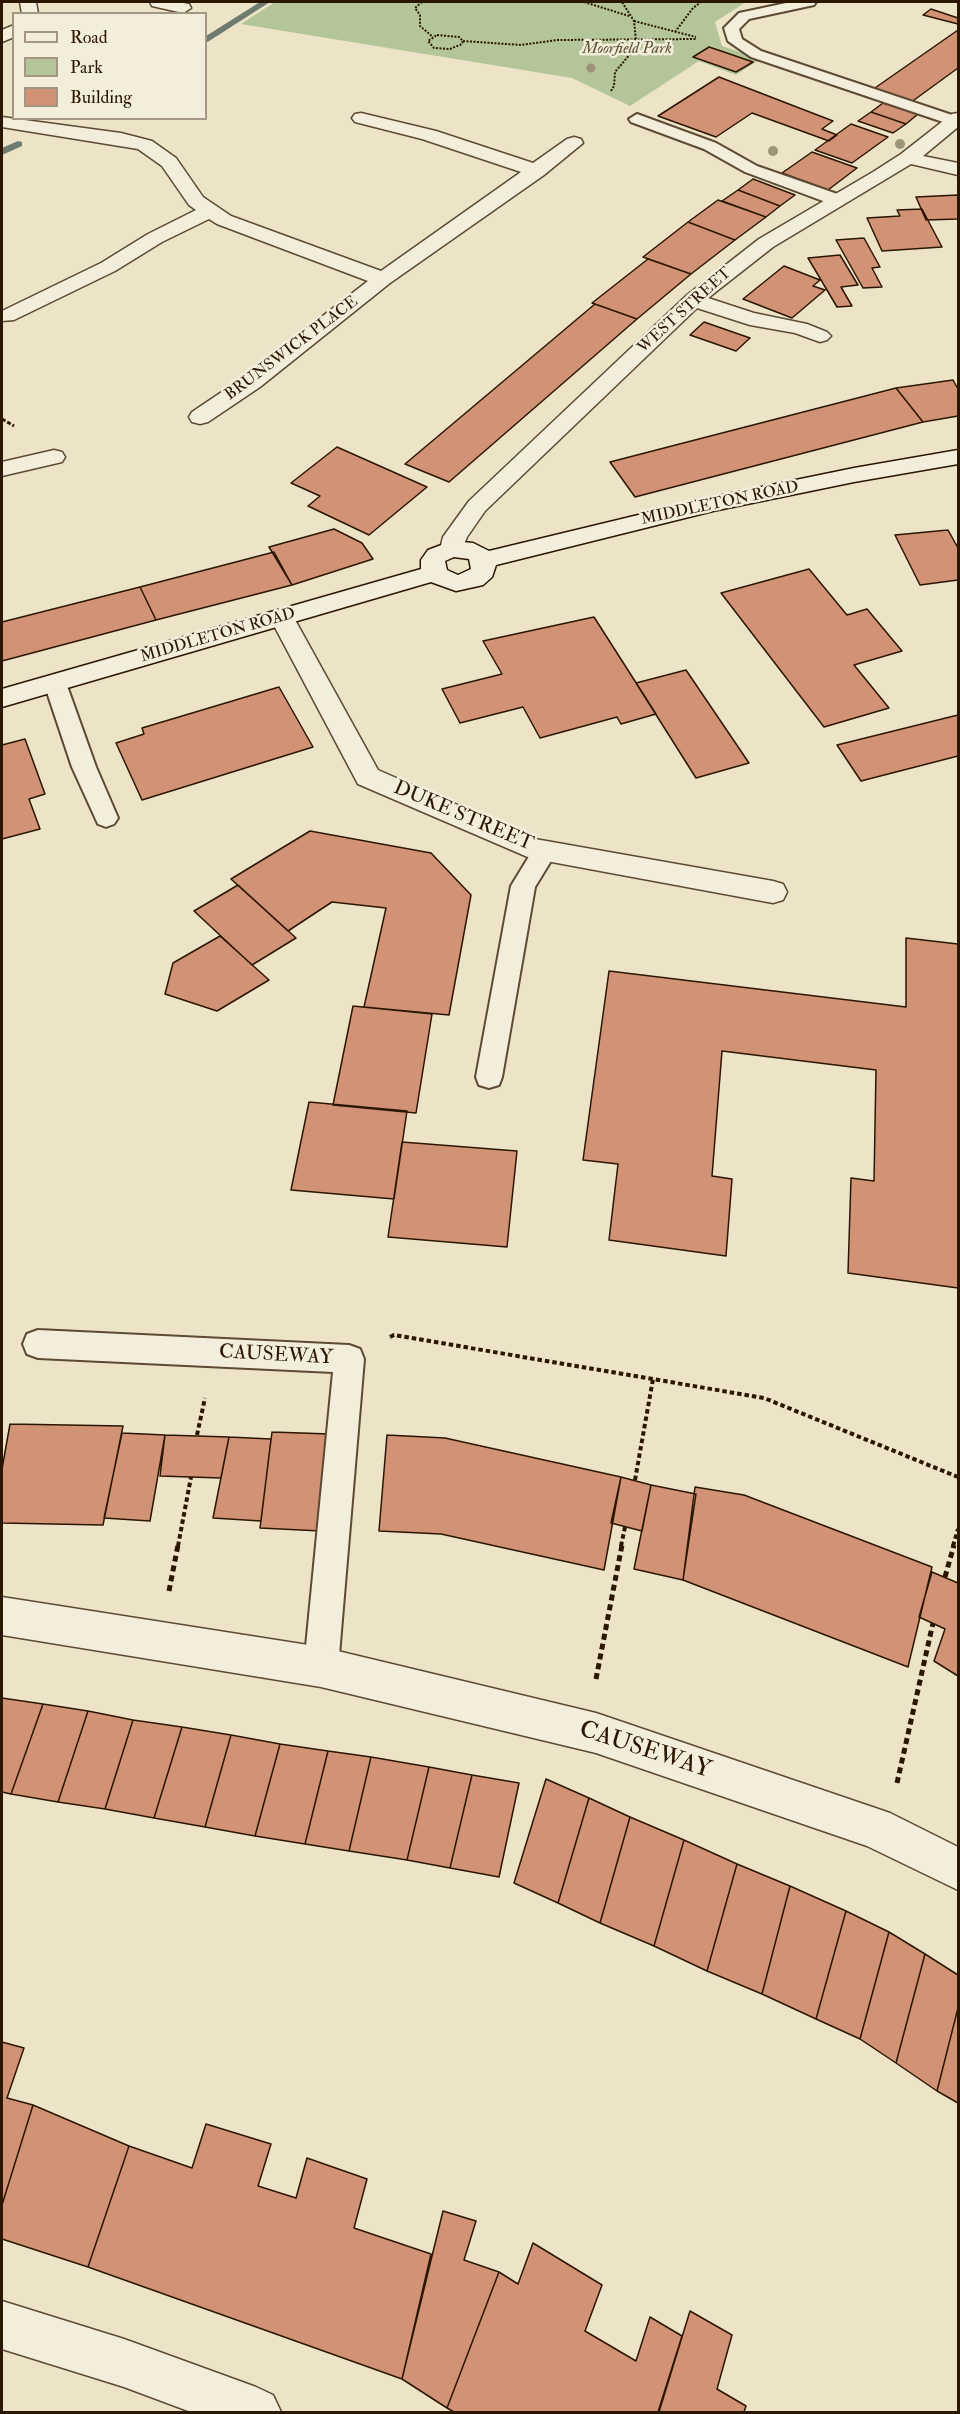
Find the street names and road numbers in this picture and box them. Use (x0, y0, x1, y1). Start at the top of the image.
street label: WEST STREET (634, 264, 736, 358)
street label: BRUNSWICK PLACE (222, 293, 362, 405)
street label: MIDDLETON ROAD (640, 478, 800, 530)
street label: MIDDLETON ROAD (138, 605, 298, 667)
street label: DUKE STREET (390, 777, 536, 857)
street label: CAUSEWAY (218, 1341, 334, 1371)
street label: CAUSEWAY (575, 1716, 715, 1786)

